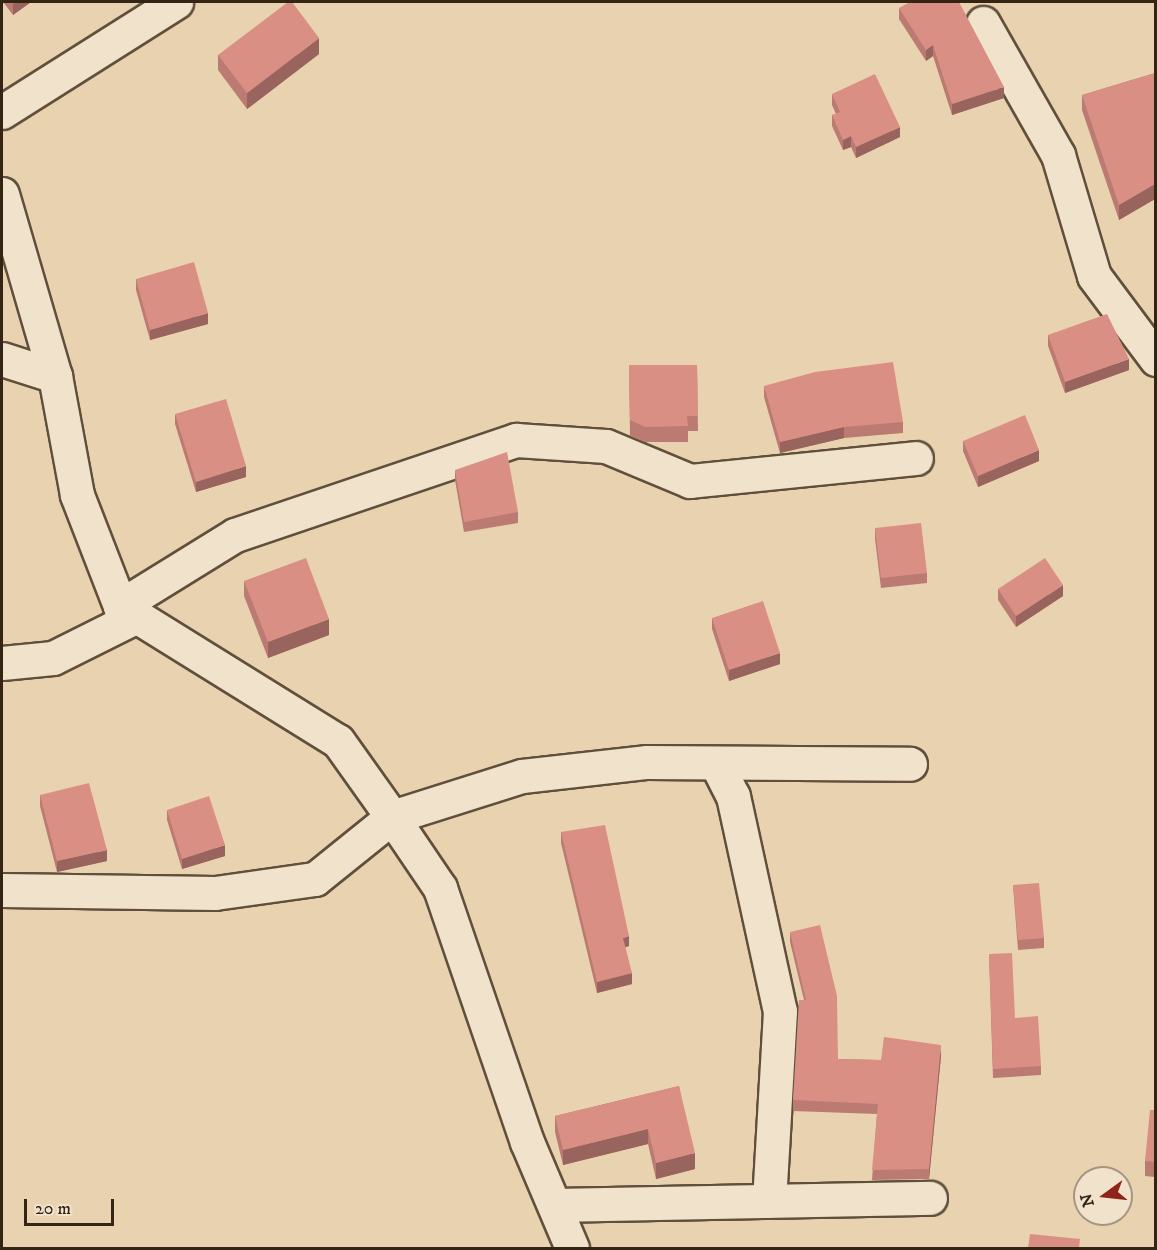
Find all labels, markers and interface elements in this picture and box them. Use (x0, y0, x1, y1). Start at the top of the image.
north arrow (1073, 1166, 1133, 1226)
scale bar (27, 1187, 117, 1225)
text: N (1076, 1191, 1099, 1209)
text: 20 m (35, 1198, 71, 1220)

